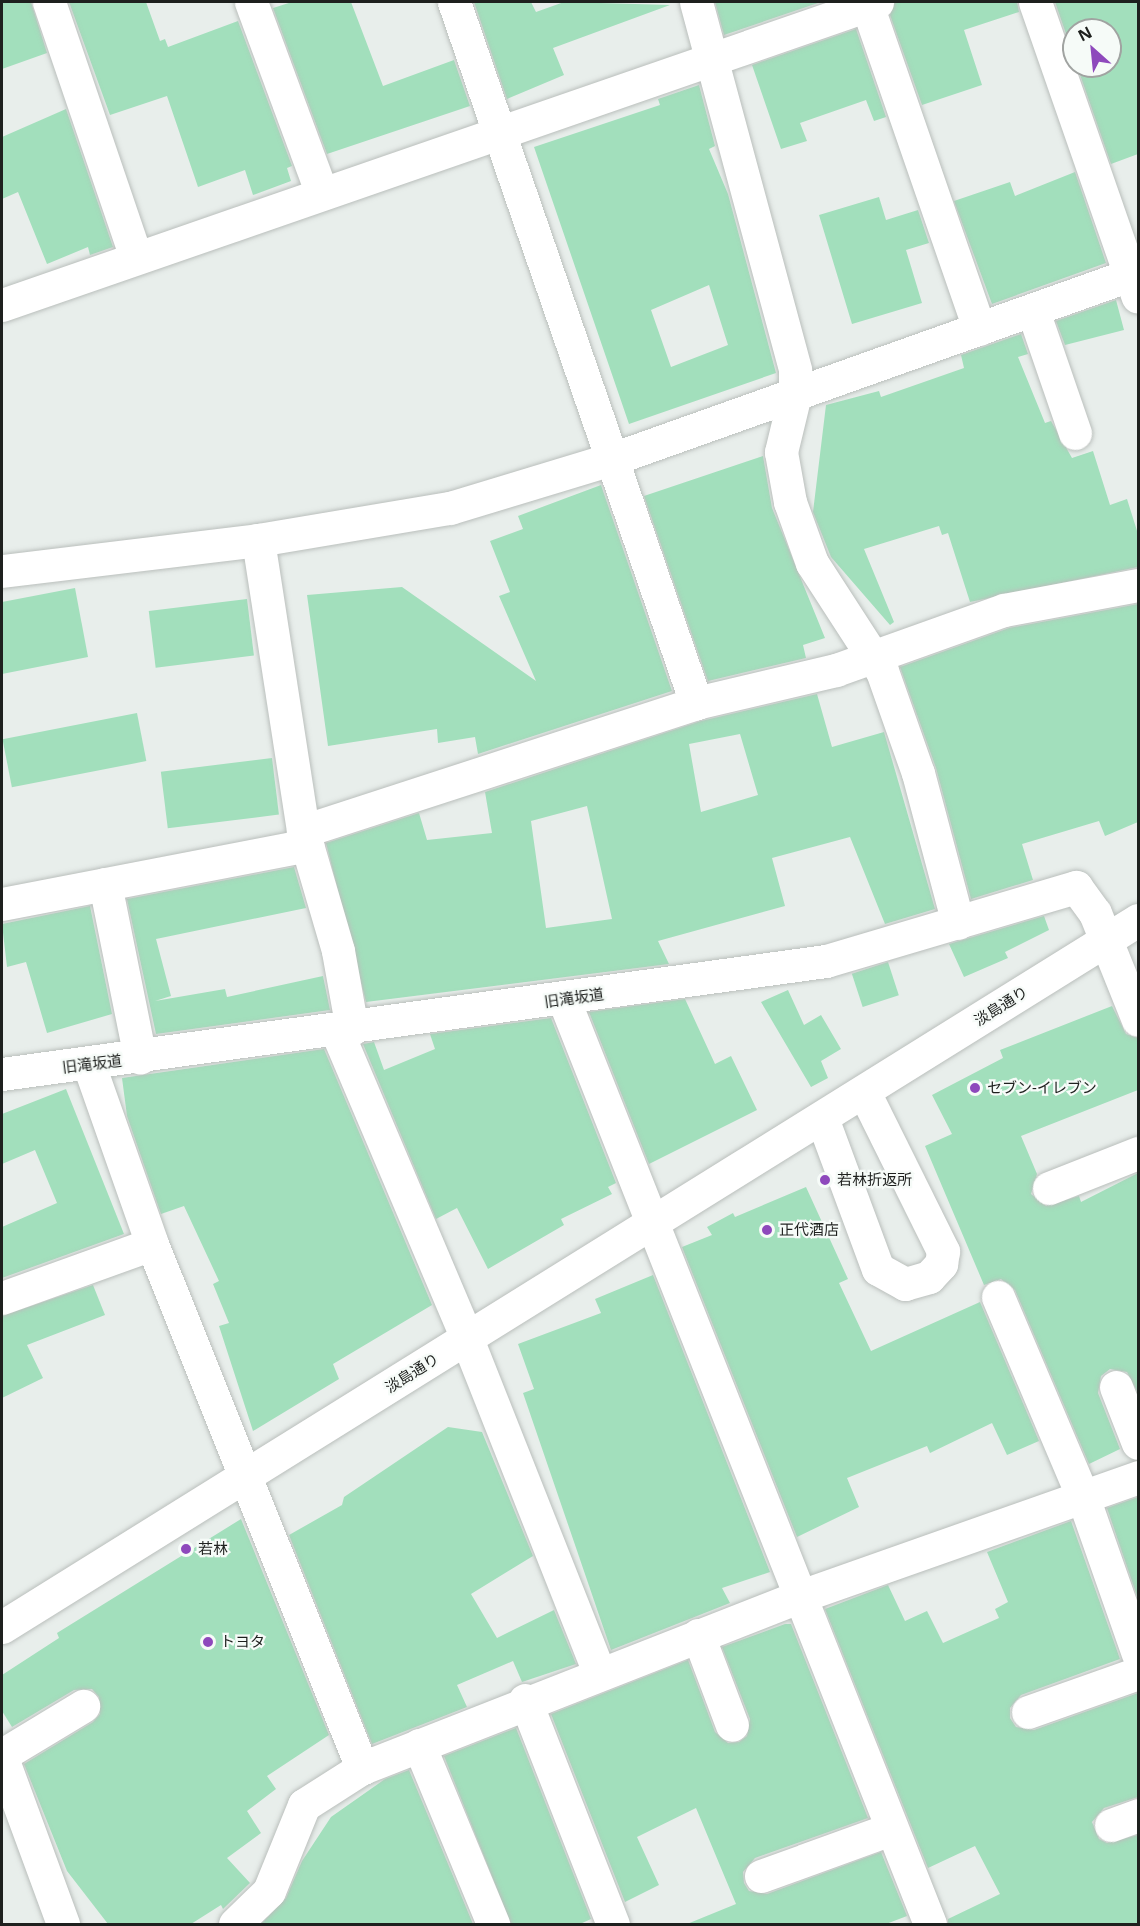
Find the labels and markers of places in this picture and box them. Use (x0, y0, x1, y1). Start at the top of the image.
place label: セブン-イレブン (987, 1079, 1097, 1097)
marker: セブン-イレブン (968, 1081, 982, 1095)
place label: 若林折返所 (837, 1171, 912, 1189)
marker: 若林折返所 (818, 1173, 832, 1187)
place label: 正代酒店 (779, 1221, 839, 1239)
marker: 正代酒店 (760, 1223, 774, 1237)
place label: 若林 (198, 1540, 228, 1558)
marker: 若林 (179, 1542, 193, 1556)
place label: トヨタ (220, 1633, 265, 1651)
marker: トヨタ (201, 1635, 215, 1649)

